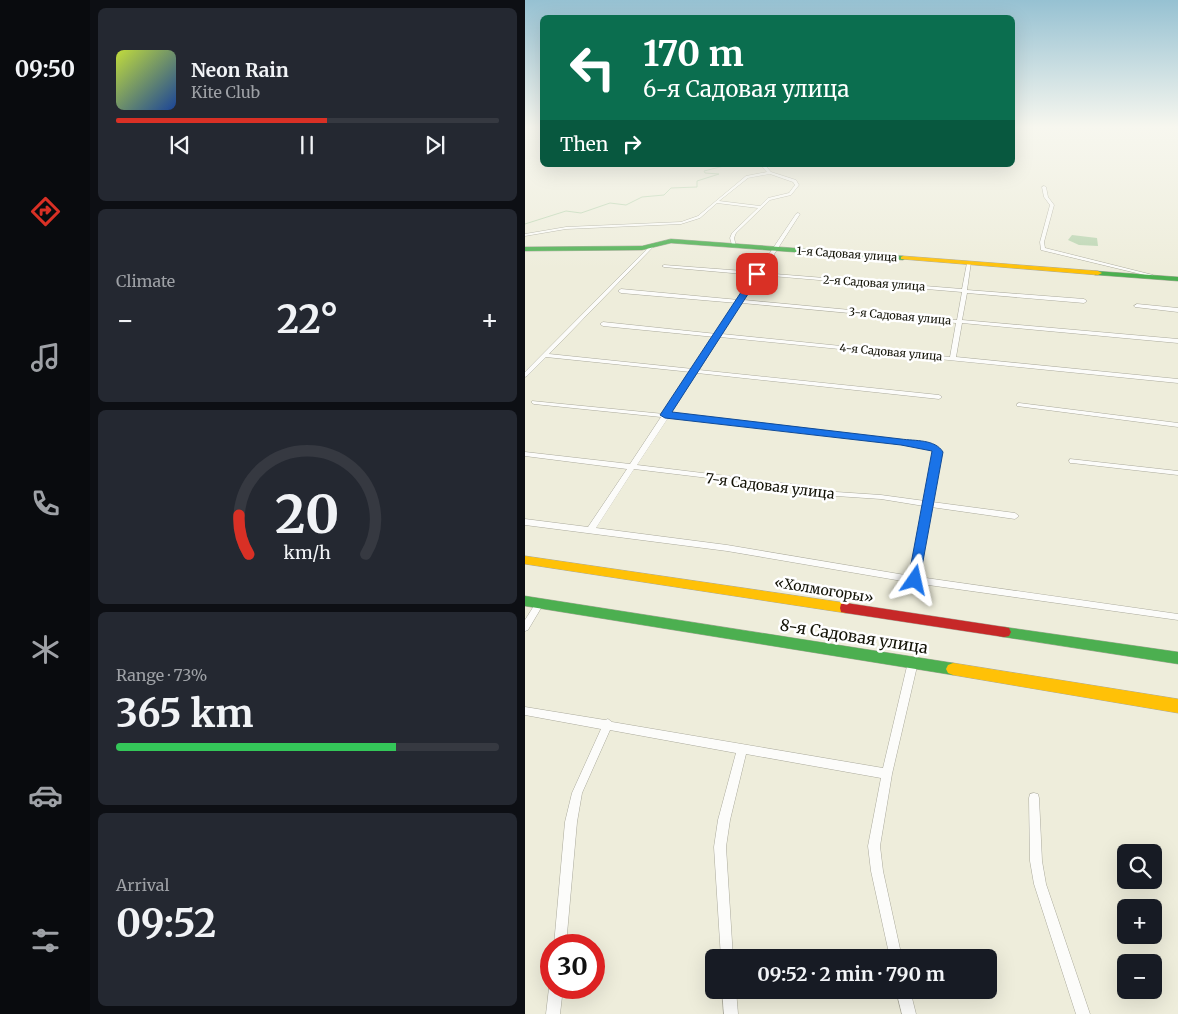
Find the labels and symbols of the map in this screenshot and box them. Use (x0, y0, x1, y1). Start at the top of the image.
street label: 1-я Садовая улица (796, 244, 898, 265)
pin (736, 253, 778, 295)
street label: 2-я Садовая улица (822, 272, 926, 294)
street label: 3-я Садовая улица (848, 305, 952, 327)
street label: 4-я Садовая улица (839, 341, 943, 363)
street label: 7-я Садовая улица (704, 469, 836, 503)
position arrow (888, 553, 940, 605)
street label: «Холмогоры» (773, 573, 875, 607)
street label: 8-я Садовая улица (779, 614, 930, 658)
speed limit sign: 30 (540, 934, 605, 999)

